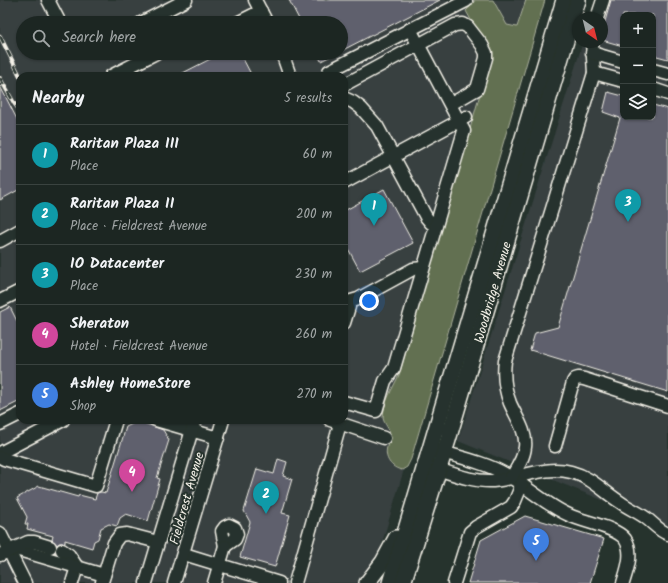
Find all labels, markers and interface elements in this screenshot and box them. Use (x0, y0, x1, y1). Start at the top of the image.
north arrow (572, 12, 608, 48)
map controls (620, 12, 656, 120)
button: + (620, 12, 656, 48)
search box (16, 16, 348, 60)
text: Search here (62, 26, 136, 50)
icon: search (30, 27, 52, 49)
button: − (620, 48, 656, 84)
button: layers (620, 84, 656, 120)
text: Nearby (32, 85, 84, 112)
text: 5 results (284, 88, 332, 109)
text: Raritan Plaza III (70, 132, 179, 156)
text: 1 (43, 144, 47, 165)
text: 60 m (303, 144, 332, 165)
text: Place (70, 156, 98, 177)
pin: 3 (615, 189, 641, 222)
text: Raritan Plaza II (70, 192, 174, 216)
pin: 1 (361, 193, 387, 226)
text: 2 (41, 204, 49, 225)
text: 200 m (296, 204, 332, 225)
text: Place · Fieldcrest Avenue (70, 216, 207, 237)
street label: Woodbridge Avenue (469, 239, 518, 346)
text: IO Datacenter (70, 252, 164, 276)
text: 3 (41, 264, 49, 285)
text: 230 m (295, 264, 332, 285)
text: Place (70, 276, 98, 297)
your location (359, 291, 379, 311)
text: Sheraton (70, 312, 129, 336)
text: 4 (41, 324, 49, 345)
text: 260 m (295, 324, 332, 345)
text: Hotel · Fieldcrest Avenue (70, 336, 208, 357)
text: Ashley HomeStore (70, 372, 191, 396)
text: 5 (42, 384, 48, 405)
text: 270 m (296, 384, 332, 405)
text: Shop (70, 396, 96, 417)
street label: Fieldcrest Avenue (164, 450, 211, 547)
pin: 4 (119, 459, 145, 492)
pin: 2 (253, 481, 279, 514)
pin: 5 (523, 528, 549, 561)

